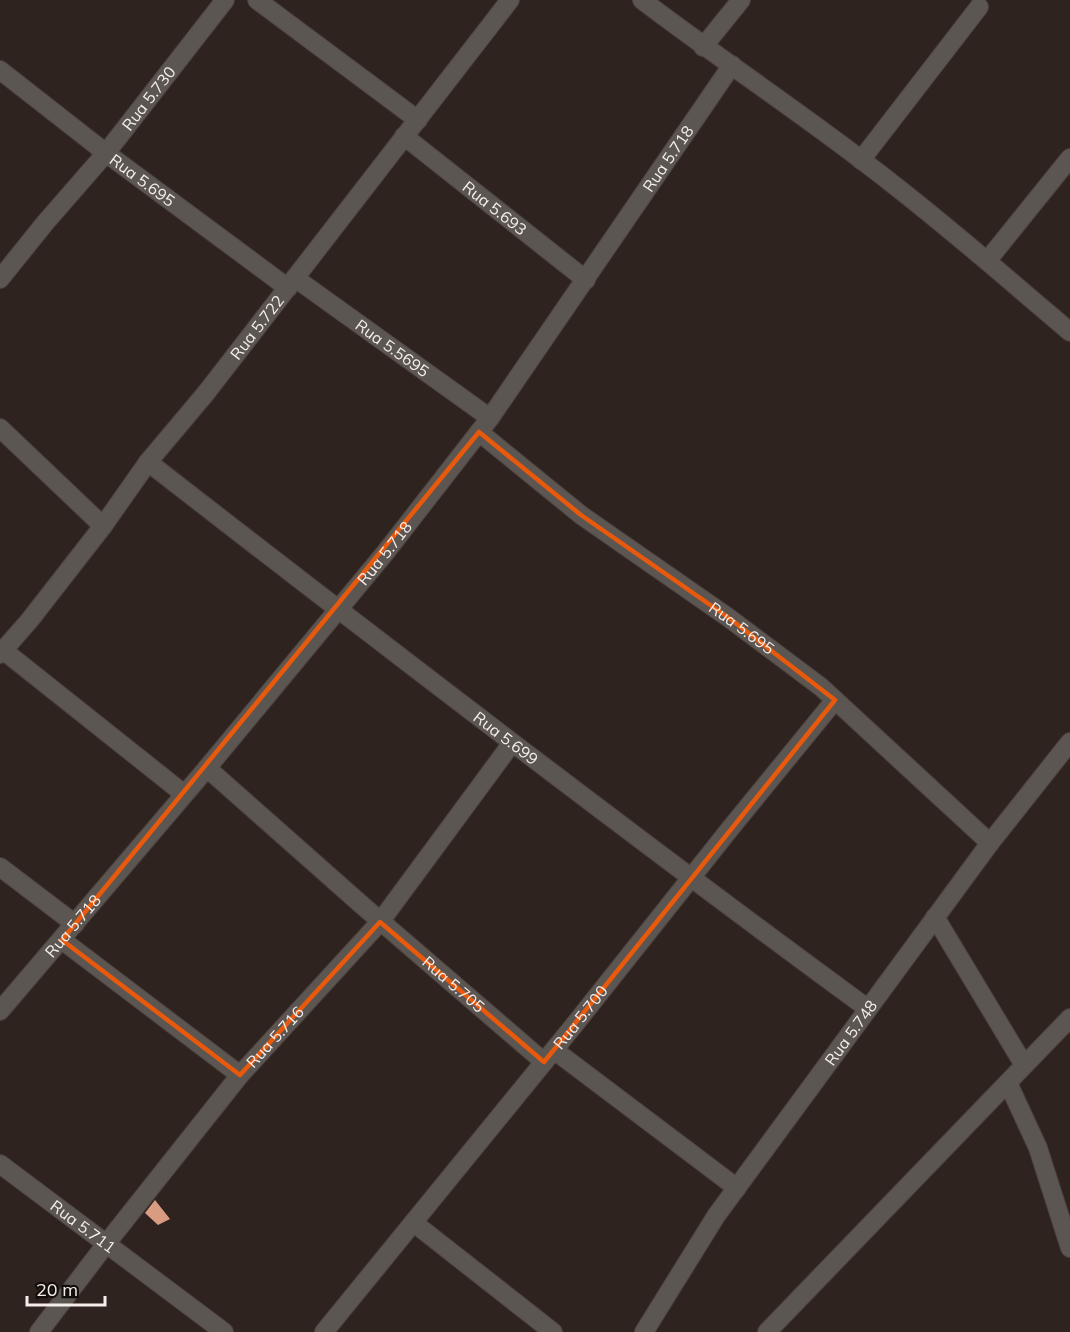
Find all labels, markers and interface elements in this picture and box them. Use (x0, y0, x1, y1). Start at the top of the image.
street label: Rua 5.730 (117, 62, 180, 135)
street label: Rua 5.718 (638, 121, 698, 196)
street label: Rua 5.695 (106, 149, 179, 211)
street label: Rua 5.693 (459, 176, 531, 239)
street label: Rua 5.722 (226, 291, 288, 363)
street label: Rua 5.5695 (352, 315, 433, 381)
street label: Rua 5.718 (353, 517, 416, 589)
street label: Rua 5.695 (705, 597, 778, 659)
street label: Rua 5.699 (470, 707, 542, 769)
street label: Rua 5.718 (40, 890, 105, 961)
street label: Rua 5.705 (418, 952, 489, 1017)
street label: Rua 5.700 (549, 981, 612, 1053)
street label: Rua 5.748 (820, 996, 881, 1069)
street label: Rua 5.716 (242, 1002, 308, 1072)
street label: Rua 5.711 (47, 1196, 120, 1257)
scale bar (27, 1269, 105, 1307)
text: 20 m (36, 1278, 78, 1301)

